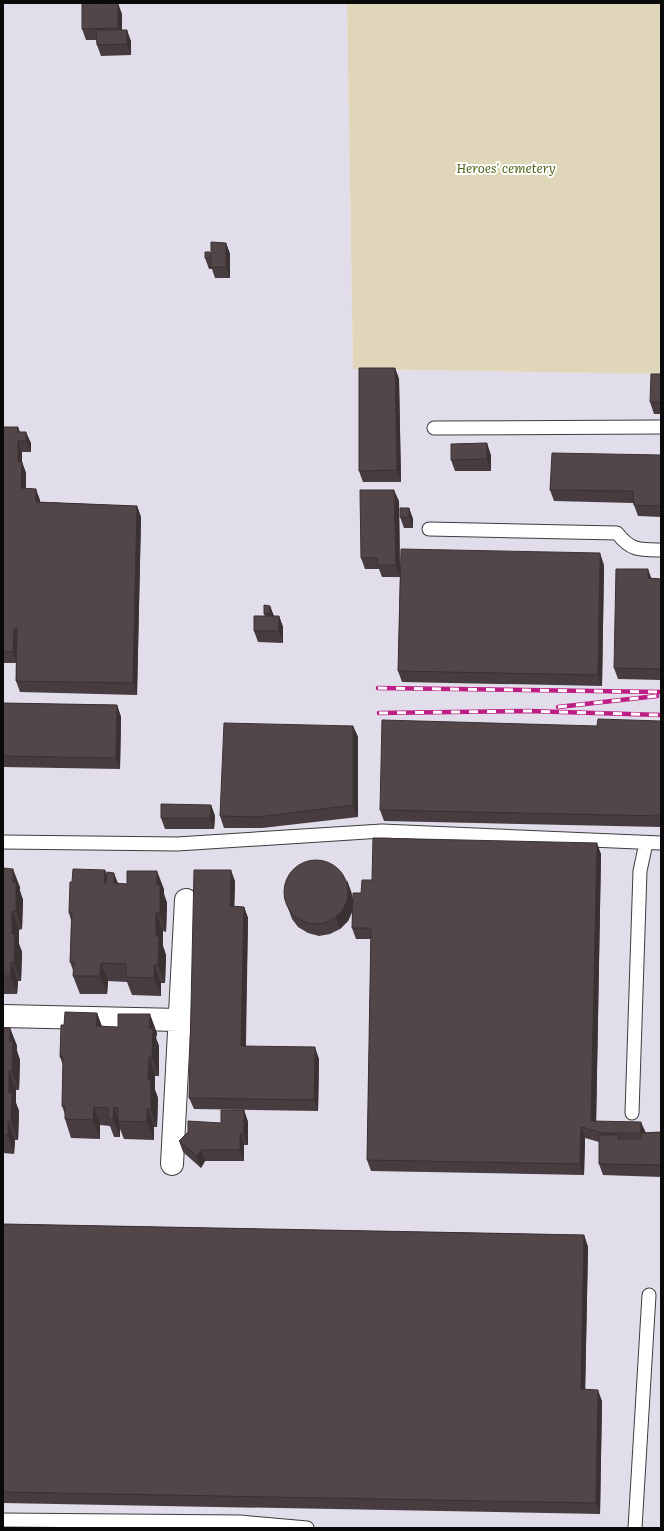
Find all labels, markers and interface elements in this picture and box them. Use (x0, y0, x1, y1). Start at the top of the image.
park label: Heroes' cemetery (456, 158, 556, 177)

